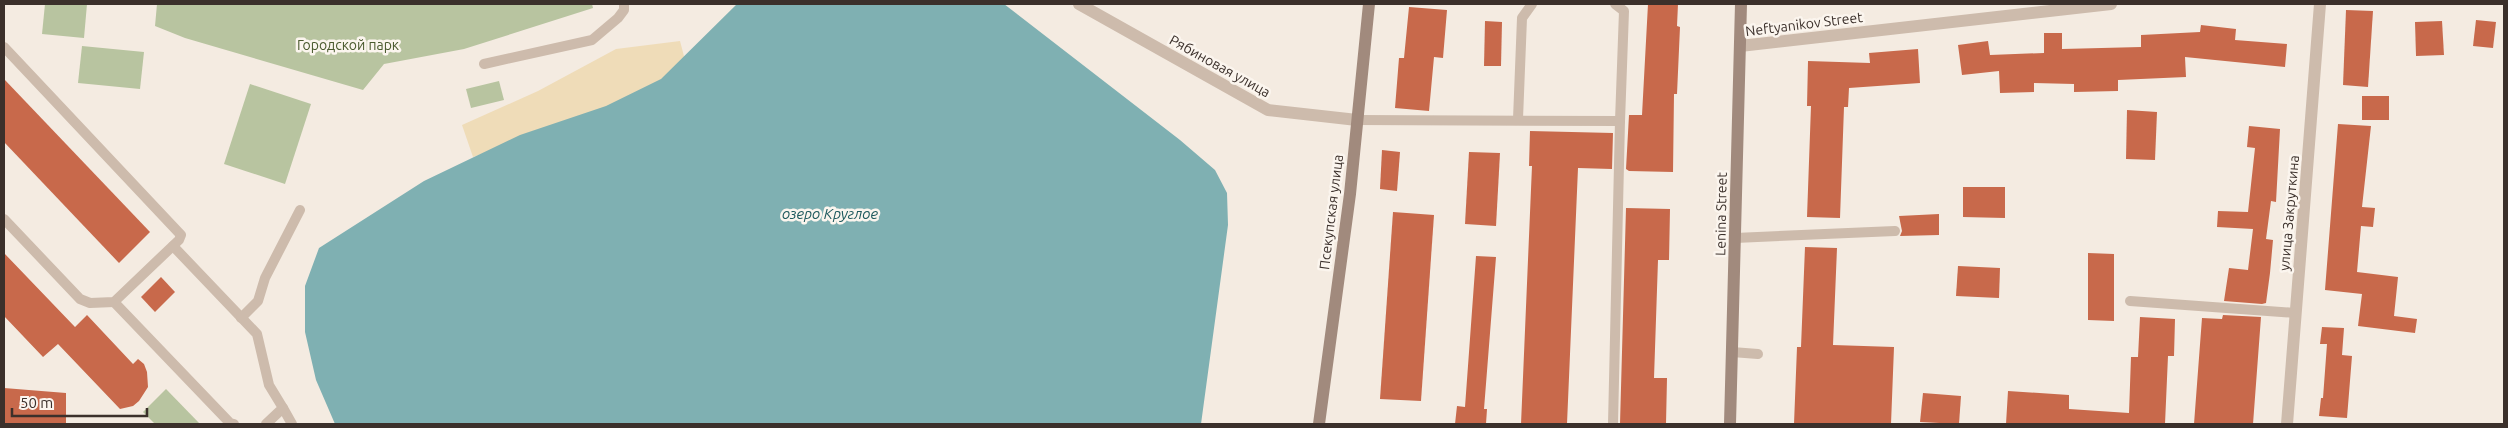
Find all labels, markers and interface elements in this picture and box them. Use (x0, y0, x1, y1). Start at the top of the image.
street label: Neftyanikov Street (1744, 9, 1864, 39)
street label: Рябиновая улица (1167, 32, 1273, 100)
park label: Городской парк (297, 37, 399, 53)
street label: Псекупская улица (1316, 154, 1346, 270)
street label: улица Закруткина (2276, 154, 2302, 272)
street label: Lenina Street (1712, 172, 1730, 256)
water label: озеро Круглое (782, 205, 878, 222)
scale bar (12, 386, 148, 418)
text: 50 m (20, 394, 53, 411)

